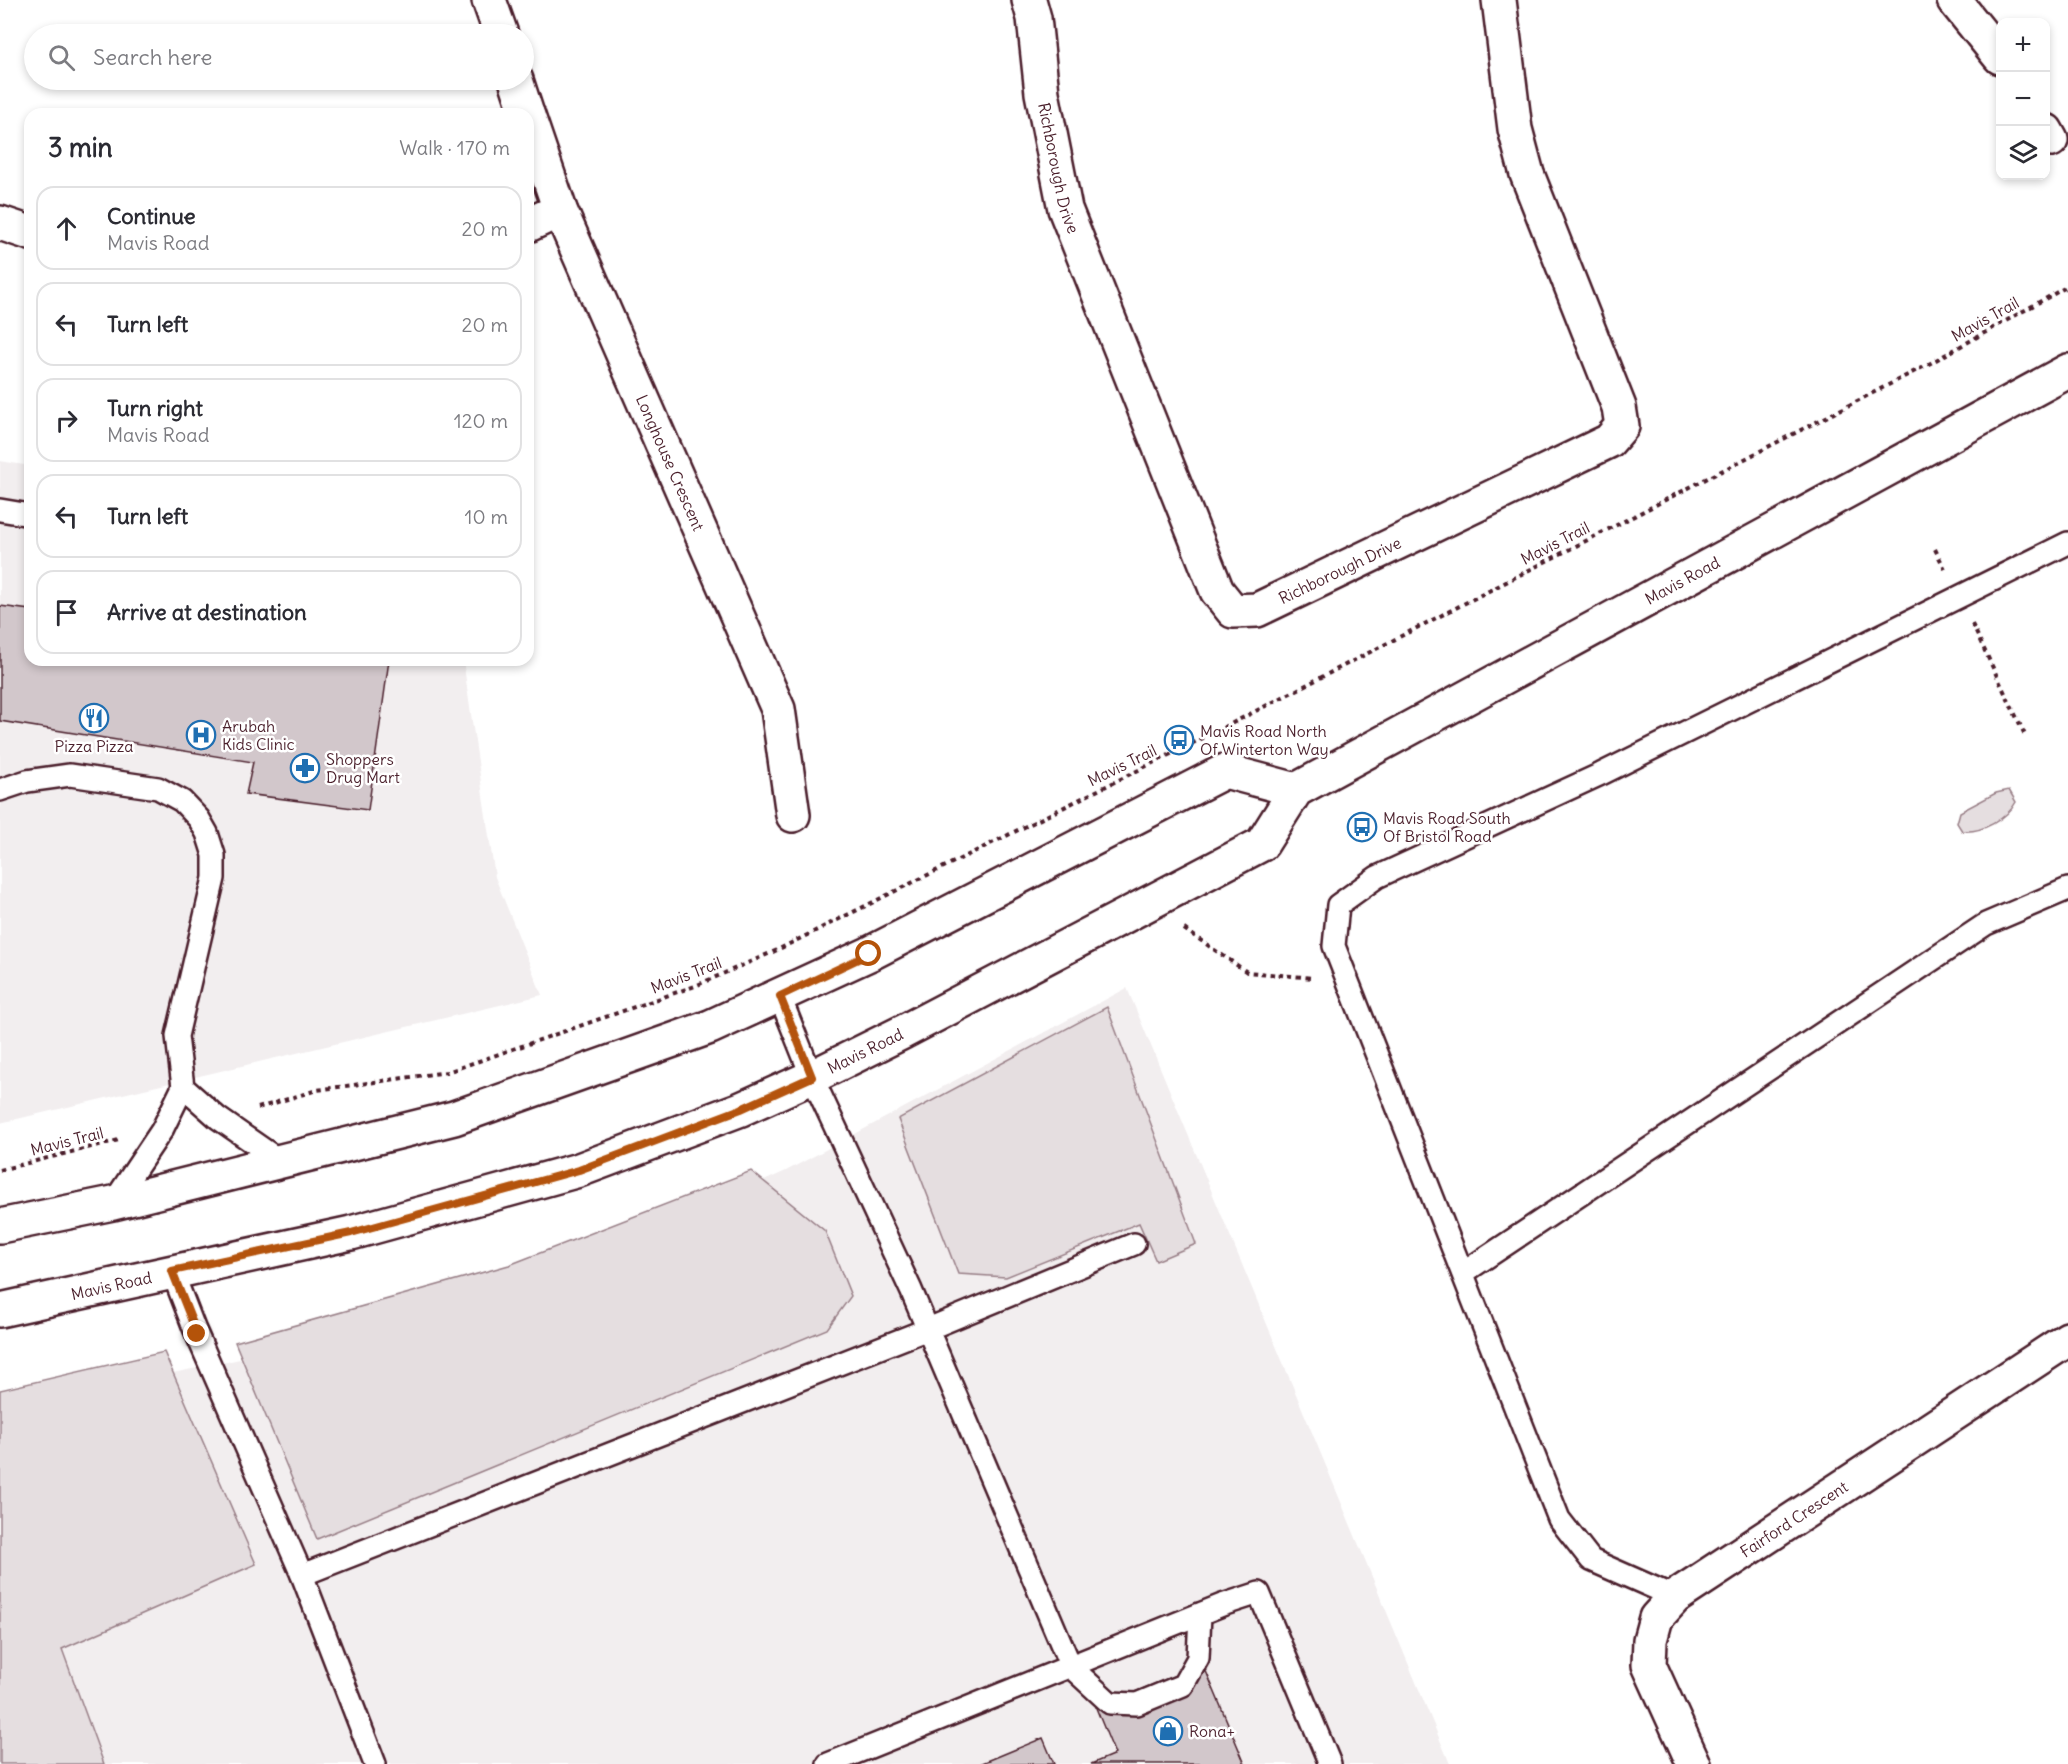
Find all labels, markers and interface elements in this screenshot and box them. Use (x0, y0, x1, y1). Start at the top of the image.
map controls (1996, 18, 2050, 180)
button: + (1996, 18, 2050, 72)
search box (24, 24, 534, 90)
icon: search (45, 41, 78, 74)
text: Search here (93, 43, 212, 71)
button: − (1996, 72, 2050, 126)
street label: Richborough Drive (1034, 101, 1084, 236)
button: layers (1996, 126, 2050, 180)
text: 3 min (48, 131, 113, 164)
text: Walk · 170 m (399, 135, 510, 160)
text: Continue (107, 202, 196, 230)
icon: ahead (50, 212, 83, 245)
text: 20 m (462, 216, 508, 241)
text: Mavis Road (107, 230, 209, 255)
street label: Mavis Trail (1948, 292, 2022, 346)
icon: left (50, 308, 83, 341)
text: Turn left (107, 310, 188, 338)
text: 20 m (462, 312, 508, 337)
street label: Longhouse Crescent (632, 392, 709, 534)
text: Turn right (107, 394, 203, 422)
icon: right (50, 404, 83, 437)
text: 120 m (454, 408, 508, 433)
text: Mavis Road (107, 422, 209, 447)
icon: left (50, 500, 83, 533)
text: Turn left (107, 502, 188, 530)
text: 10 m (465, 504, 508, 529)
street label: Mavis Trail (1517, 517, 1593, 569)
street label: Richborough Drive (1275, 532, 1404, 608)
street label: Mavis Road (1641, 552, 1723, 609)
icon: arrive (50, 596, 83, 629)
text: Arrive at destination (107, 598, 307, 626)
restaurant icon: Pizza Pizza (78, 702, 110, 734)
place label: Arubah Kids Clinic (222, 716, 295, 754)
hospital icon: Arubah Kids Clinic (185, 719, 217, 751)
place label: Mavis Road North Of Winterton Way (1200, 721, 1329, 759)
bus stop icon: Mavis Road North Of Winterton Way (1163, 724, 1195, 756)
place label: Pizza Pizza (55, 736, 133, 756)
street label: Mavis Trail (1084, 740, 1160, 790)
place label: Shoppers Drug Mart (326, 749, 400, 787)
pharmacy icon: Shoppers Drug Mart (289, 752, 321, 784)
place label: Mavis Road South Of Bristol Road (1383, 808, 1511, 846)
bus stop icon: Mavis Road South Of Bristol Road (1346, 811, 1378, 843)
route start (855, 940, 881, 966)
street label: Mavis Trail (648, 952, 724, 998)
street label: Mavis Road (824, 1024, 906, 1078)
street label: Mavis Trail (28, 1122, 106, 1160)
street label: Mavis Road (69, 1267, 154, 1304)
route end (183, 1320, 209, 1346)
street label: Fairford Crescent (1736, 1476, 1852, 1562)
shop icon: Rona+ (1152, 1715, 1184, 1747)
place label: Rona+ (1189, 1721, 1235, 1741)

